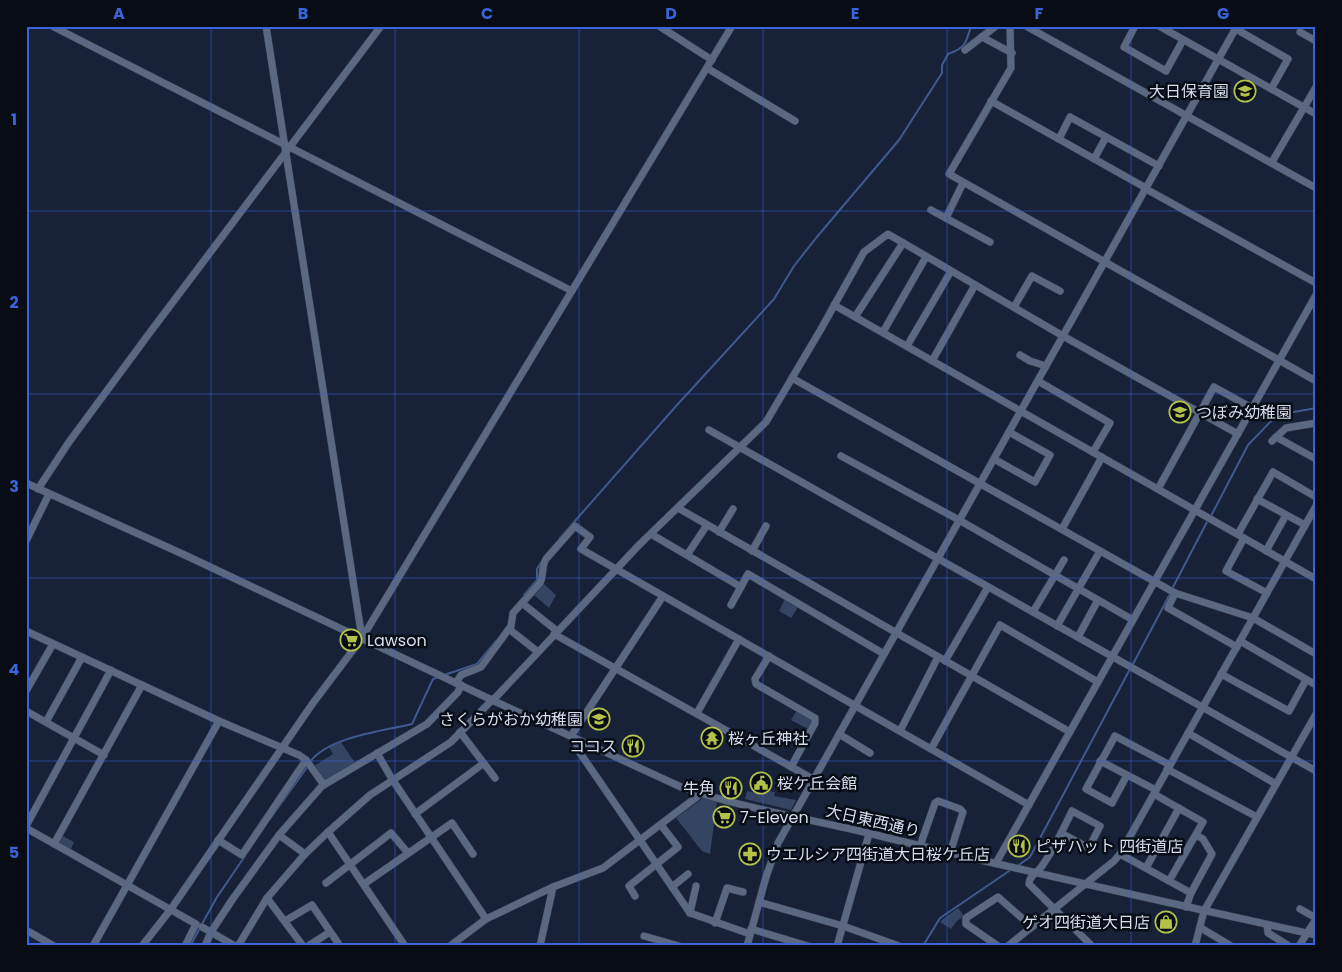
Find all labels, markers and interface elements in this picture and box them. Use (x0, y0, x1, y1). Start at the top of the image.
text: A (113, 2, 125, 25)
text: B (298, 2, 308, 25)
text: C (481, 2, 493, 25)
text: D (665, 2, 677, 25)
text: E (851, 2, 859, 25)
text: F (1035, 2, 1044, 25)
text: G (1217, 2, 1229, 25)
school or university icon: 大日保育園 (1233, 79, 1257, 103)
place label: 大日保育園 (1149, 80, 1229, 103)
text: 1 (11, 108, 17, 131)
text: 2 (9, 291, 19, 314)
school or university icon: つぼみ幼稚園 (1168, 400, 1192, 424)
place label: つぼみ幼稚園 (1196, 401, 1292, 424)
text: 3 (9, 475, 19, 498)
supermarket icon: Lawson (339, 628, 363, 652)
place label: Lawson (367, 629, 427, 652)
text: 4 (9, 658, 20, 681)
school or university icon: さくらがおか幼稚園 (587, 707, 611, 731)
place label: さくらがおか幼稚園 (439, 708, 583, 731)
temple icon: 桜ヶ丘神社 (700, 726, 724, 750)
place label: 桜ヶ丘神社 (728, 727, 808, 750)
restaurant icon: ココス (621, 734, 645, 758)
place label: ココス (569, 735, 617, 758)
public building icon: 桜ケ丘会館 (749, 771, 773, 795)
place label: 桜ケ丘会館 (777, 772, 857, 795)
restaurant icon: 牛角 (719, 776, 743, 800)
place label: 牛角 (683, 777, 715, 800)
street label: 大日東西通り (824, 799, 922, 843)
supermarket icon: 7-Eleven (712, 805, 736, 829)
place label: 7-Eleven (740, 806, 809, 829)
restaurant icon: ピザハット 四街道店 (1007, 834, 1031, 858)
place label: ピザハット 四街道店 (1035, 835, 1183, 858)
text: 5 (9, 841, 19, 864)
pharmacy icon: ウエルシア四街道大日桜ケ丘店 (738, 842, 762, 866)
place label: ウエルシア四街道大日桜ケ丘店 (766, 843, 990, 866)
shop icon: ゲオ四街道大日店 (1154, 910, 1178, 934)
place label: ゲオ四街道大日店 (1022, 911, 1150, 934)

